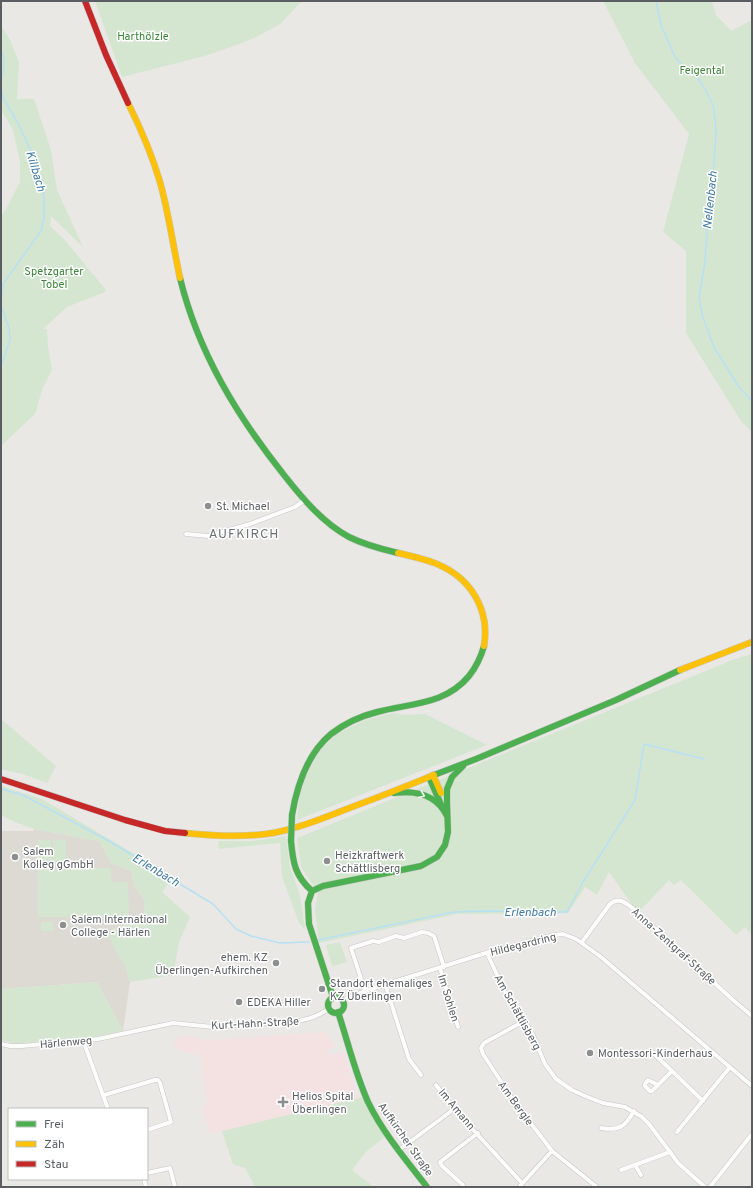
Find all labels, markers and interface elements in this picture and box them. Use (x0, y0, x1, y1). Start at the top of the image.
park label: Harthölzle (117, 30, 169, 44)
park label: Feigental (680, 64, 724, 78)
water label: Killbach (21, 149, 49, 194)
water label: Nellenbach (700, 170, 722, 230)
park label: Spetzgarter Tobel (24, 265, 84, 292)
place label: St. Michael (216, 500, 270, 514)
marker: St. Michael (203, 501, 213, 511)
district label: AUFKIRCH (209, 527, 279, 543)
one-way arrow (419, 790, 426, 799)
place label: Salem Kolleg gGmbH (23, 845, 94, 872)
place label: Heizkraftwerk Schättlisberg (335, 849, 404, 876)
water label: Erlenbach (129, 851, 182, 891)
marker: Salem Kolleg gGmbH (10, 852, 20, 862)
marker: Heizkraftwerk Schättlisberg (322, 856, 332, 866)
water label: Erlenbach (504, 905, 557, 921)
street label: Anna-Zentgraf-Straße (628, 905, 719, 989)
place label: Salem International College - Härlen (71, 913, 167, 940)
marker: Salem International College - Härlen (58, 920, 68, 930)
street label: Hildegardring (489, 930, 558, 960)
place label: ehem. KZ Überlingen-Aufkirchen (155, 951, 268, 978)
marker: ehem. KZ Überlingen-Aufkirchen (271, 958, 281, 968)
street label: Am Schättlisberg (490, 972, 544, 1053)
street label: Im Sohlen (434, 973, 462, 1024)
place label: Standort ehemaliges KZ Überlingen (330, 977, 433, 1004)
marker: Standort ehemaliges KZ Überlingen (317, 984, 327, 994)
place label: EDEKA Hiller (247, 996, 312, 1010)
marker: EDEKA Hiller (234, 997, 244, 1007)
street label: Kurt-Hahn-Straße (211, 1015, 299, 1033)
street label: Härlenweg (39, 1034, 93, 1052)
place label: Montessori-Kinderhaus (598, 1047, 713, 1061)
marker: Montessori-Kinderhaus (585, 1048, 595, 1058)
street label: Am Bergle (494, 1079, 536, 1129)
street label: Im Amann (435, 1086, 478, 1133)
place label: Helios Spital Überlingen (292, 1090, 353, 1117)
marker: Helios Spital Überlingen (277, 1096, 289, 1108)
street label: Aufkircher Straße (375, 1100, 436, 1179)
legend (8, 1108, 148, 1180)
text: Frei (44, 1117, 64, 1133)
text: Zäh (44, 1137, 65, 1153)
text: Stau (44, 1157, 69, 1173)

